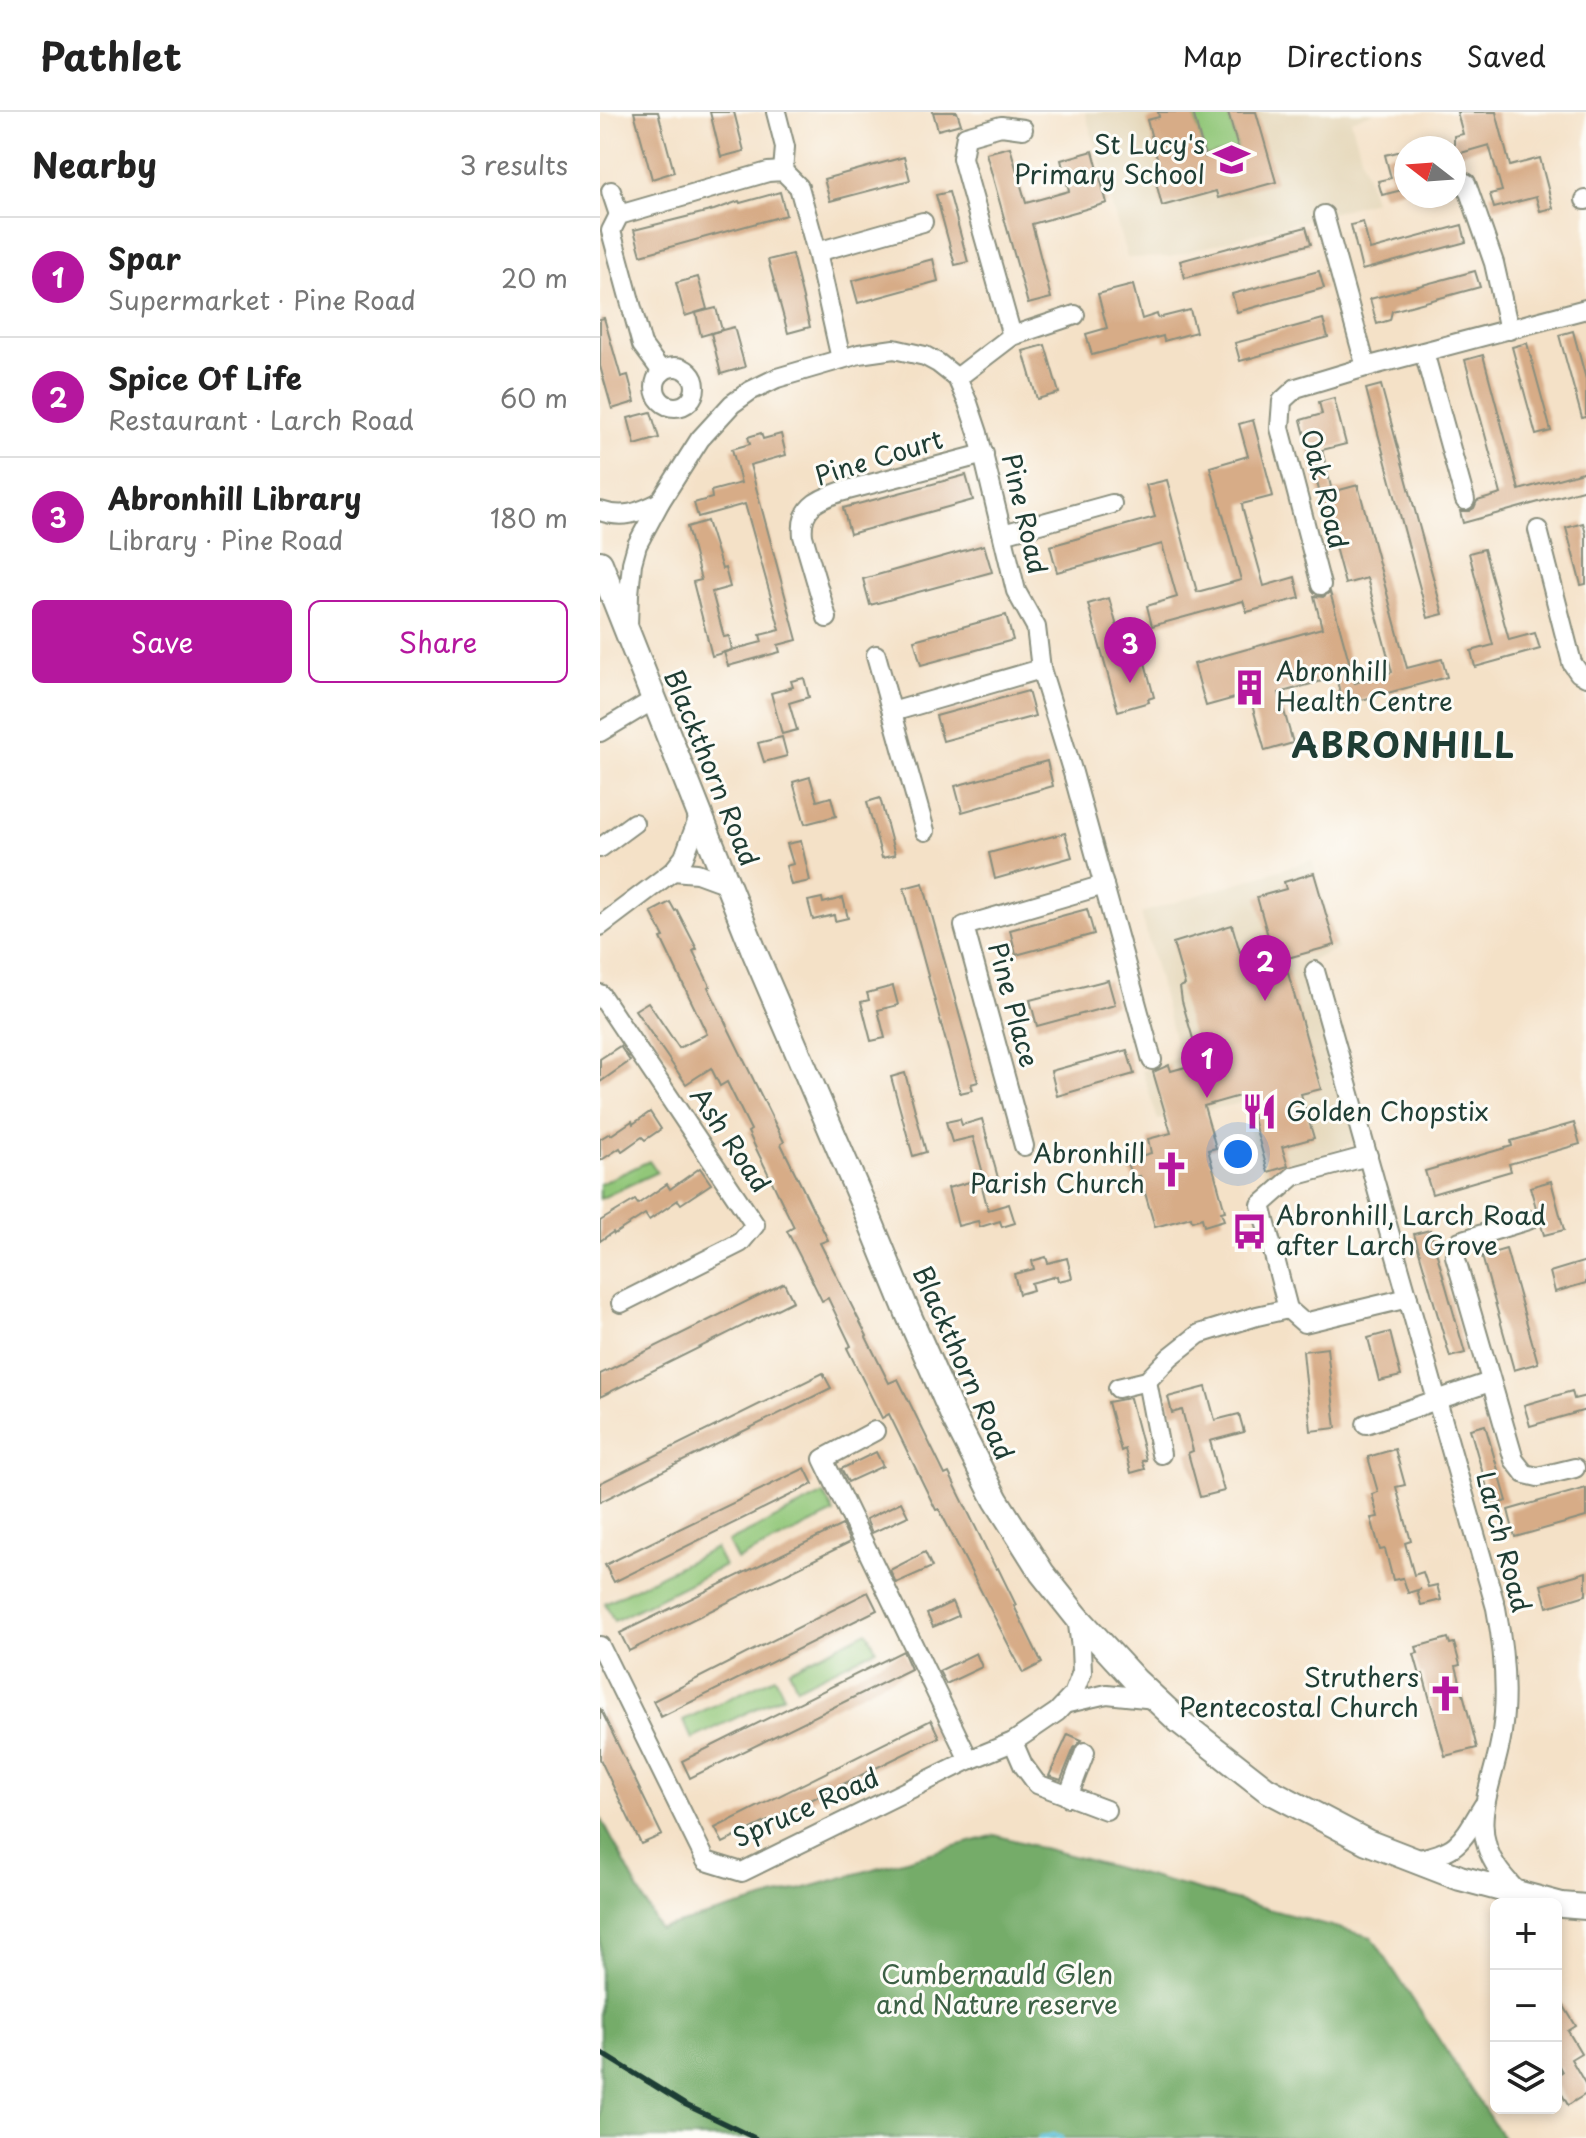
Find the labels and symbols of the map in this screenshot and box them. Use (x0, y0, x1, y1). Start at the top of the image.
place label: St Lucy's Primary School (1014, 124, 1205, 193)
north arrow (1394, 136, 1466, 208)
school or university icon: St Lucy's Primary School (1212, 141, 1250, 179)
street label: Pine Court (810, 419, 947, 495)
street label: Oak Road (1292, 425, 1359, 553)
street label: Pine Road (993, 449, 1058, 578)
pin: 3 (1104, 617, 1156, 683)
place label: Abronhill Health Centre (1276, 651, 1453, 720)
street label: Blackthorn Road (655, 663, 770, 872)
building icon: Abronhill Health Centre (1231, 668, 1269, 706)
district label: ABRONHILL (1292, 718, 1516, 770)
pin: 2 (1239, 935, 1291, 1001)
street label: Pine Place (979, 938, 1050, 1071)
pin: 1 (1181, 1032, 1233, 1098)
street label: Ash Road (682, 1079, 781, 1200)
place label: Golden Chopstix (1286, 1091, 1489, 1130)
restaurant icon: Golden Chopstix (1241, 1093, 1279, 1131)
place label: Abronhill Parish Church (970, 1133, 1145, 1202)
your location (1218, 1134, 1258, 1174)
church icon: Abronhill Parish Church (1152, 1150, 1190, 1188)
place label: Abronhill, Larch Road after Larch Grove (1276, 1195, 1546, 1264)
bus stop icon: Abronhill, Larch Road after Larch Grove (1231, 1212, 1269, 1250)
street label: Blackthorn Road (904, 1259, 1025, 1466)
street label: Larch Road (1467, 1467, 1542, 1616)
place label: Struthers Pentecostal Church (1179, 1657, 1419, 1726)
church icon: Struthers Pentecostal Church (1426, 1674, 1464, 1712)
street label: Spruce Road (726, 1757, 885, 1856)
park label: Cumbernauld Glen and Nature reserve (876, 1954, 1118, 2023)

